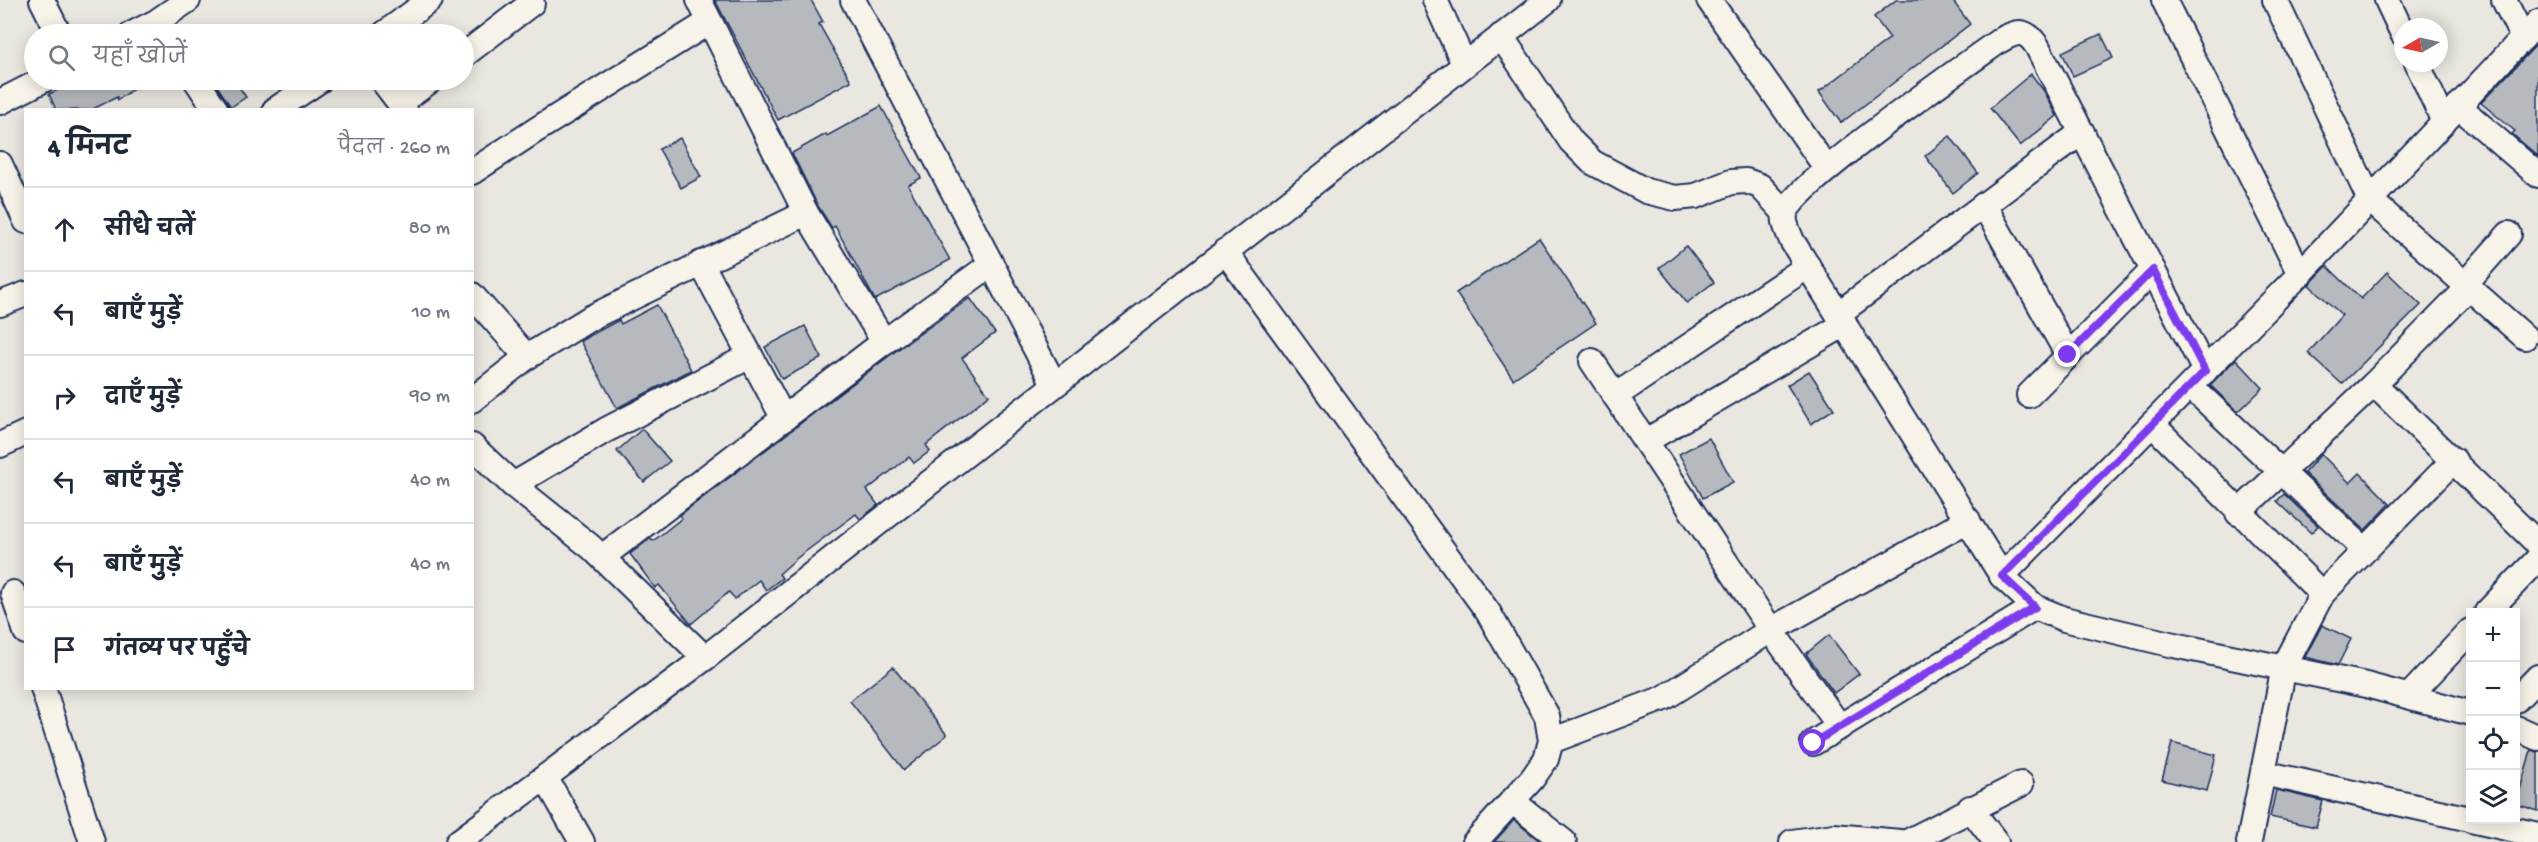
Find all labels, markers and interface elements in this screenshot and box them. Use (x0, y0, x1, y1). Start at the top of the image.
north arrow (2394, 18, 2448, 72)
search box (24, 24, 474, 90)
icon: search (45, 41, 78, 74)
text: यहाँ खोजें (93, 46, 187, 72)
text: 4 मिनट (48, 134, 130, 165)
text: पैदल · 260 m (338, 138, 450, 161)
icon: ahead (48, 213, 81, 246)
text: सीधे चलें (105, 218, 195, 244)
text: 80 m (409, 218, 450, 241)
icon: left (48, 297, 81, 330)
text: बाएँ मुड़ें (105, 302, 182, 328)
text: 10 m (412, 302, 450, 325)
route end (2054, 341, 2080, 367)
icon: right (48, 381, 81, 414)
text: दाएँ मुड़ें (105, 386, 181, 412)
text: 90 m (410, 386, 450, 409)
icon: left (48, 465, 81, 498)
text: बाएँ मुड़ें (105, 470, 182, 496)
text: 40 m (410, 470, 450, 493)
icon: left (48, 549, 81, 582)
text: बाएँ मुड़ें (105, 554, 182, 580)
text: 40 m (410, 554, 450, 577)
map controls (2466, 608, 2520, 824)
button: + (2466, 608, 2520, 662)
icon: arrive (48, 633, 81, 666)
text: गंतव्य पर पहुँचे (105, 638, 249, 664)
button: − (2466, 662, 2520, 716)
button: locate (2466, 716, 2520, 770)
route start (1799, 729, 1825, 755)
button: layers (2466, 770, 2520, 824)

